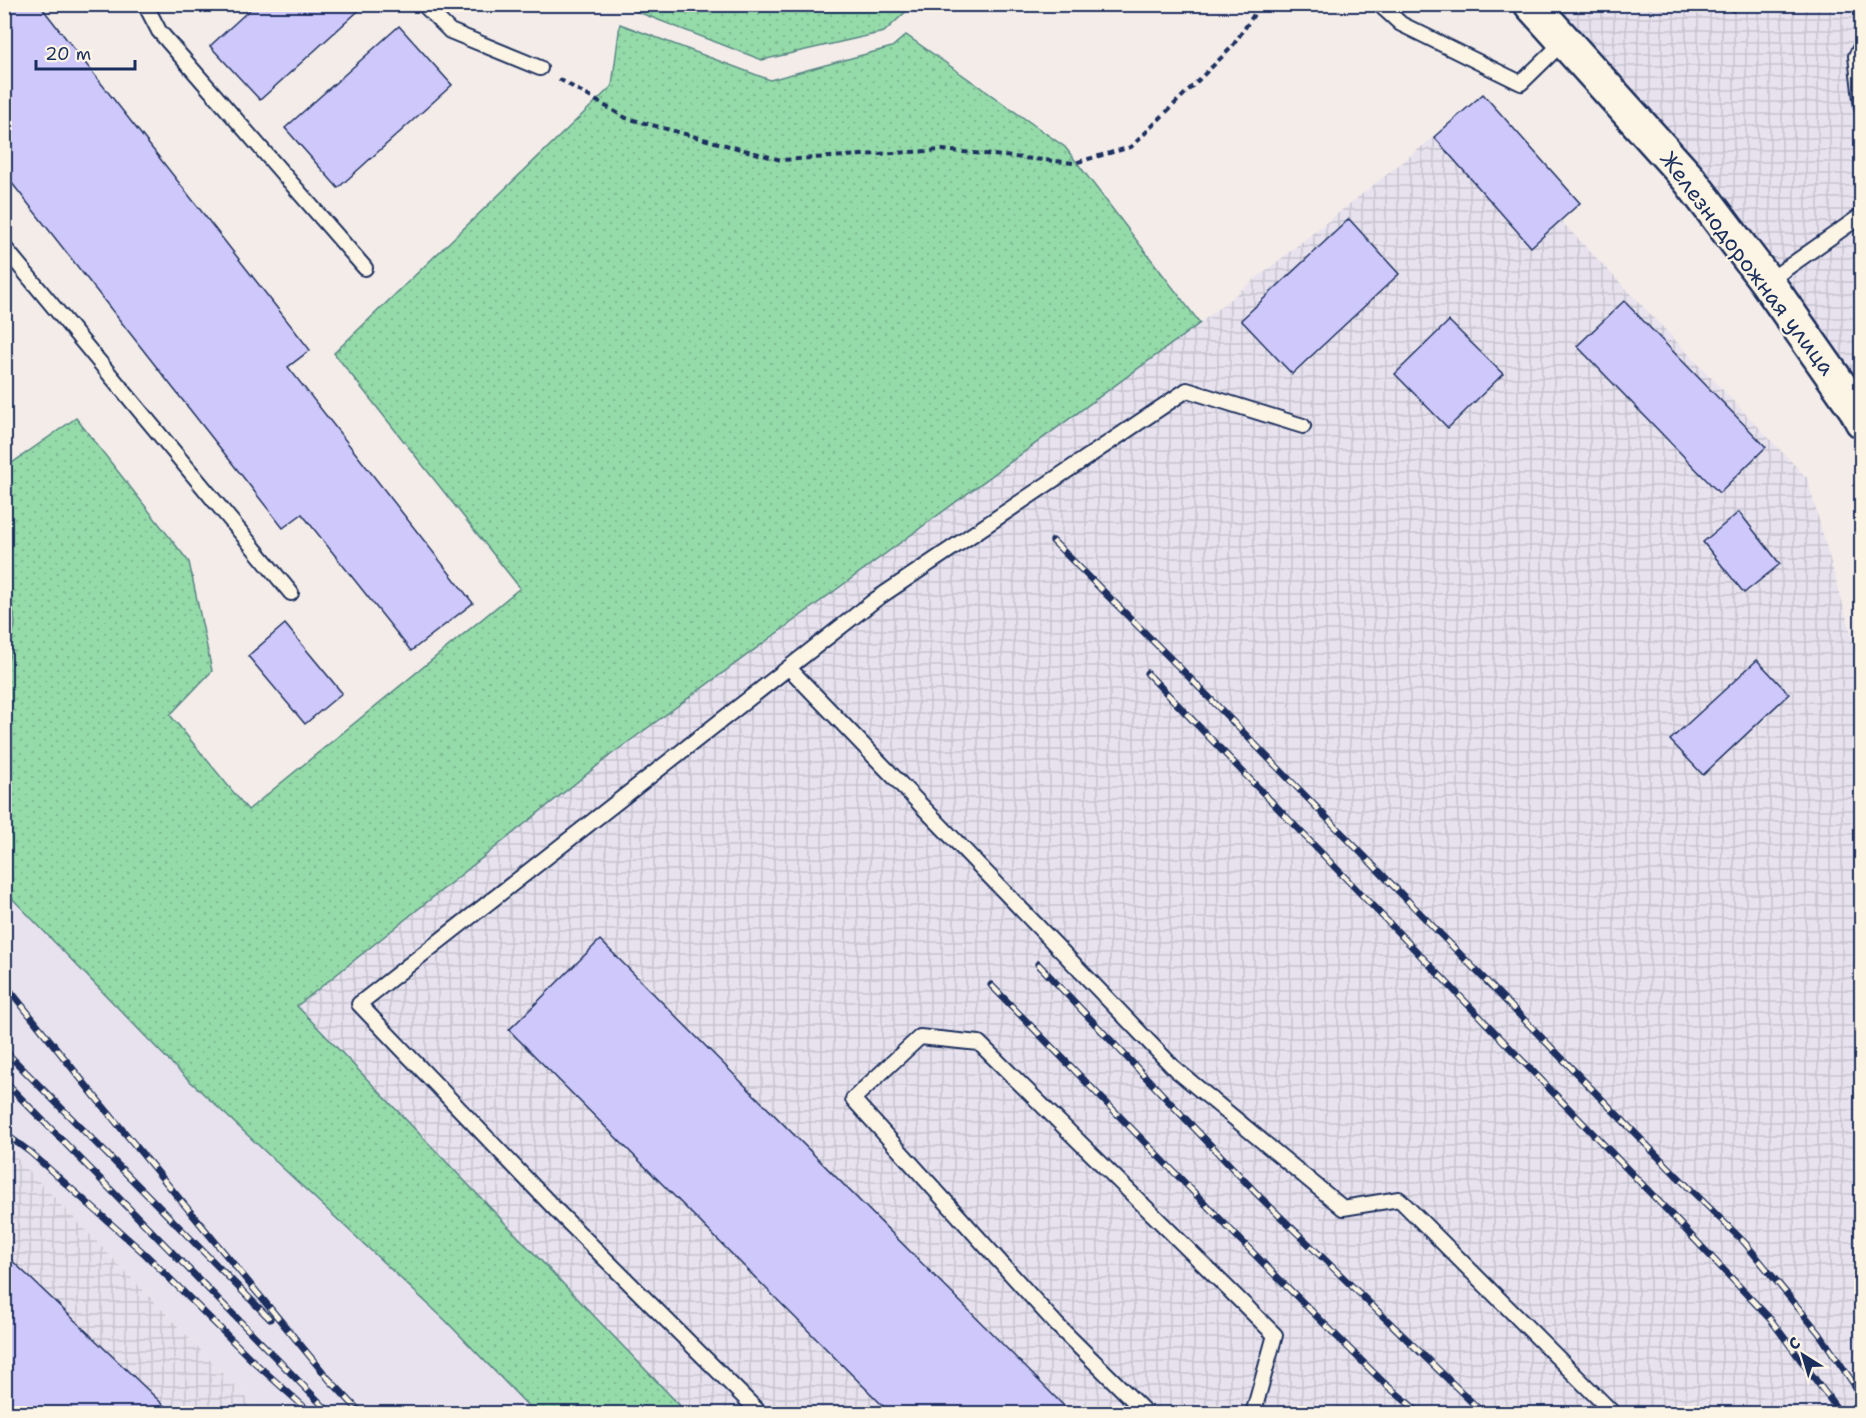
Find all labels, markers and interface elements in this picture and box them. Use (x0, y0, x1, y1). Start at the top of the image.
scale bar (36, 33, 135, 71)
text: 20 m (45, 42, 91, 66)
street label: Железнодорожная улица (1654, 145, 1842, 381)
north arrow (1773, 1325, 1833, 1385)
text: С (1784, 1332, 1805, 1355)

